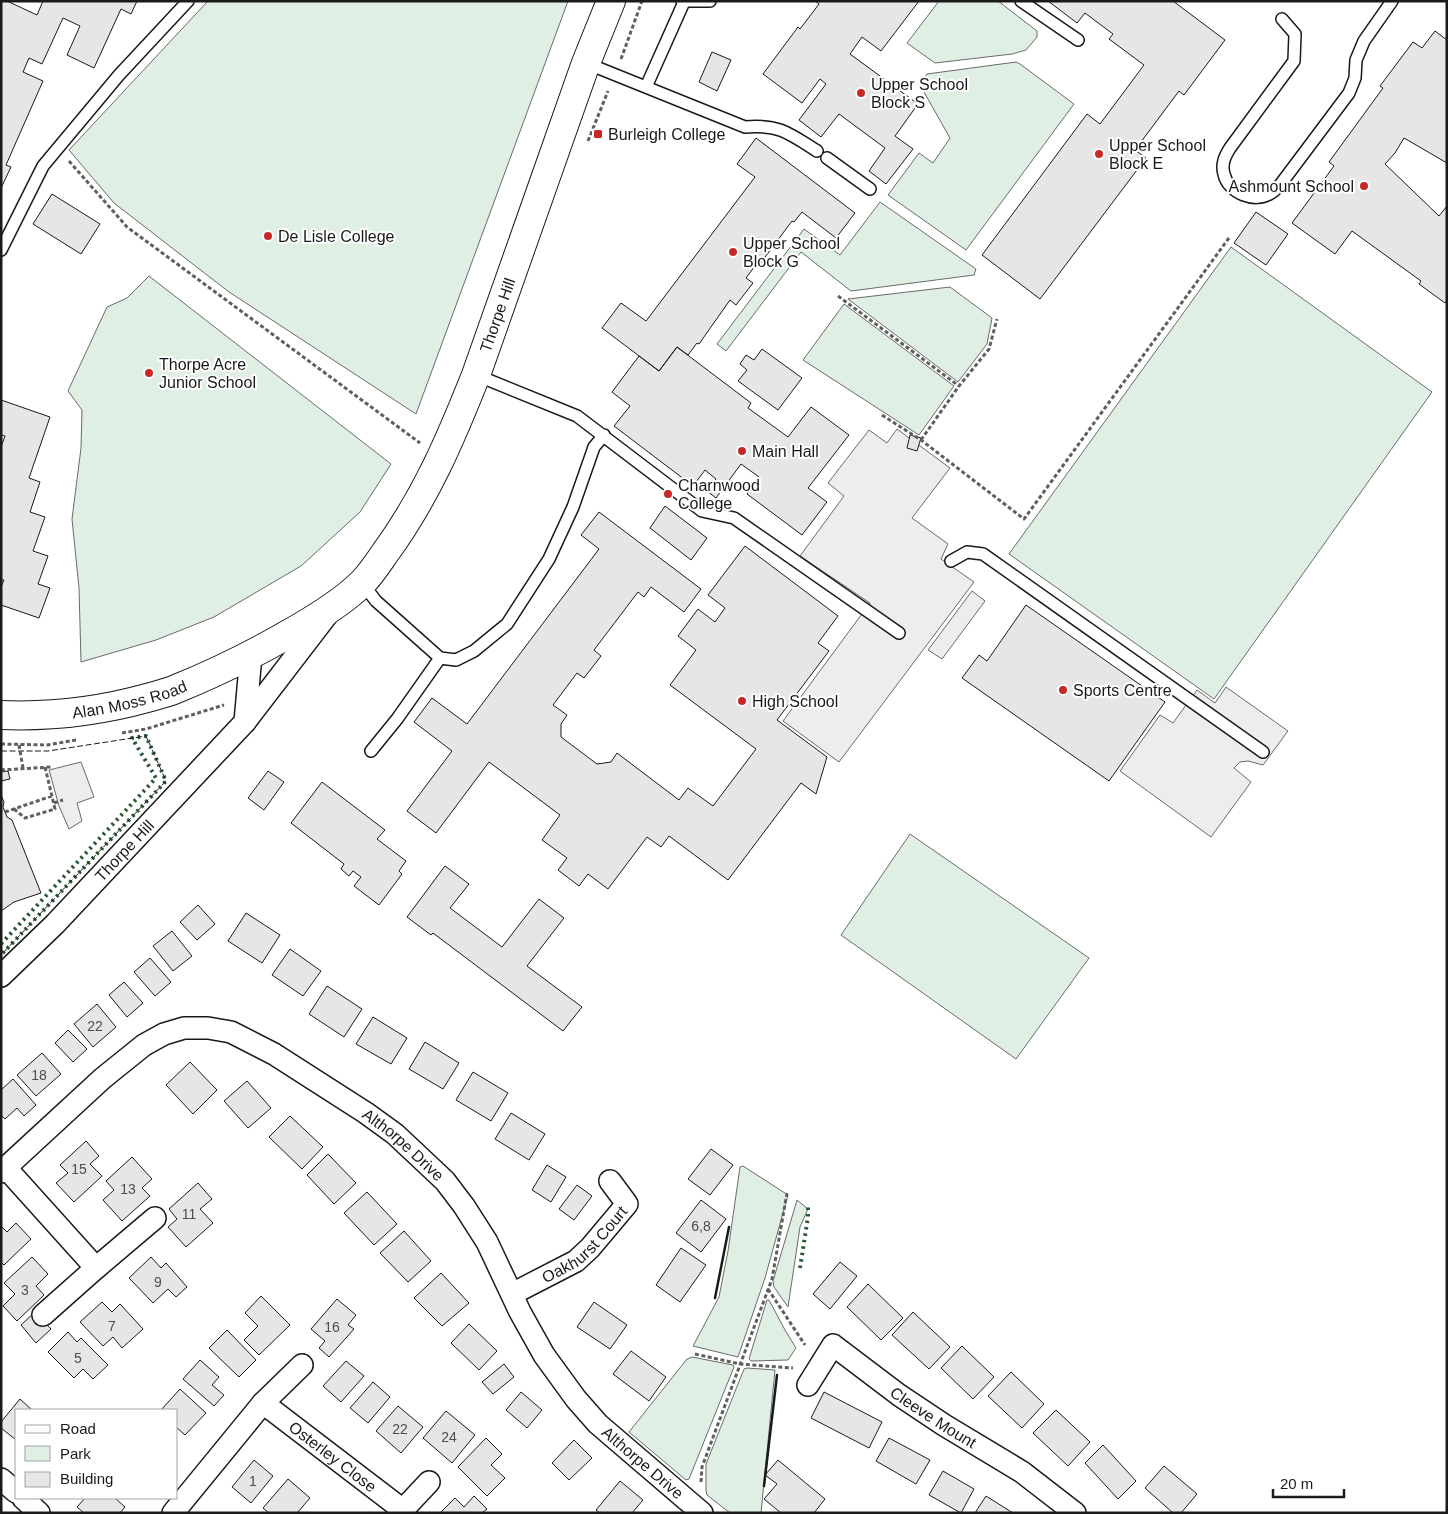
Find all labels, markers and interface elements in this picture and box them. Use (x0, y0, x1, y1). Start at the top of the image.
place label: Upper School Block S (871, 76, 968, 111)
marker: Upper School Block S (855, 87, 867, 99)
place label: Burleigh College (608, 126, 726, 143)
marker: Burleigh College (592, 128, 604, 140)
place label: Upper School Block E (1109, 137, 1206, 172)
marker: Upper School Block E (1093, 148, 1105, 160)
place label: Ashmount School (1229, 178, 1354, 195)
marker: Ashmount School (1358, 180, 1370, 192)
place label: De Lisle College (278, 228, 395, 245)
marker: De Lisle College (262, 230, 274, 242)
place label: Upper School Block G (743, 235, 840, 270)
marker: Upper School Block G (727, 246, 739, 258)
street label: Thorpe Hill (477, 276, 519, 354)
place label: Thorpe Acre Junior School (159, 356, 256, 391)
marker: Thorpe Acre Junior School (143, 367, 155, 379)
place label: Main Hall (752, 443, 819, 460)
marker: Main Hall (736, 445, 748, 457)
place label: Charnwood College (678, 477, 760, 512)
marker: Charnwood College (662, 488, 674, 500)
street label: Alan Moss Road (71, 678, 189, 721)
place label: Sports Centre (1073, 682, 1172, 699)
marker: Sports Centre (1057, 684, 1069, 696)
place label: High School (752, 693, 838, 710)
marker: High School (736, 695, 748, 707)
street label: Thorpe Hill (92, 817, 157, 885)
house number: 22 (87, 1018, 103, 1034)
house number: 18 (31, 1067, 47, 1083)
street label: Althorpe Drive (359, 1106, 447, 1184)
house number: 15 (71, 1161, 87, 1177)
house number: 13 (120, 1181, 136, 1197)
street label: Oakhurst Court (539, 1203, 631, 1286)
house number: 11 (182, 1206, 196, 1222)
house number: 6,8 (691, 1218, 711, 1234)
house number: 9 (154, 1274, 162, 1290)
house number: 3 (21, 1282, 29, 1298)
house number: 7 (108, 1318, 116, 1334)
house number: 16 (324, 1319, 340, 1335)
house number: 5 (74, 1350, 82, 1366)
street label: Cleeve Mount (887, 1384, 980, 1452)
legend (15, 1409, 178, 1499)
street label: Osterley Close (286, 1418, 380, 1496)
text: Road (60, 1420, 96, 1437)
house number: 22 (392, 1421, 408, 1437)
street label: Althorpe Drive (599, 1423, 687, 1502)
house number: 24 (441, 1429, 457, 1445)
text: Park (60, 1445, 91, 1462)
scale bar (1273, 1466, 1344, 1498)
text: Building (60, 1470, 113, 1487)
house number: 1 (249, 1473, 257, 1489)
text: 20 m (1280, 1475, 1313, 1492)

